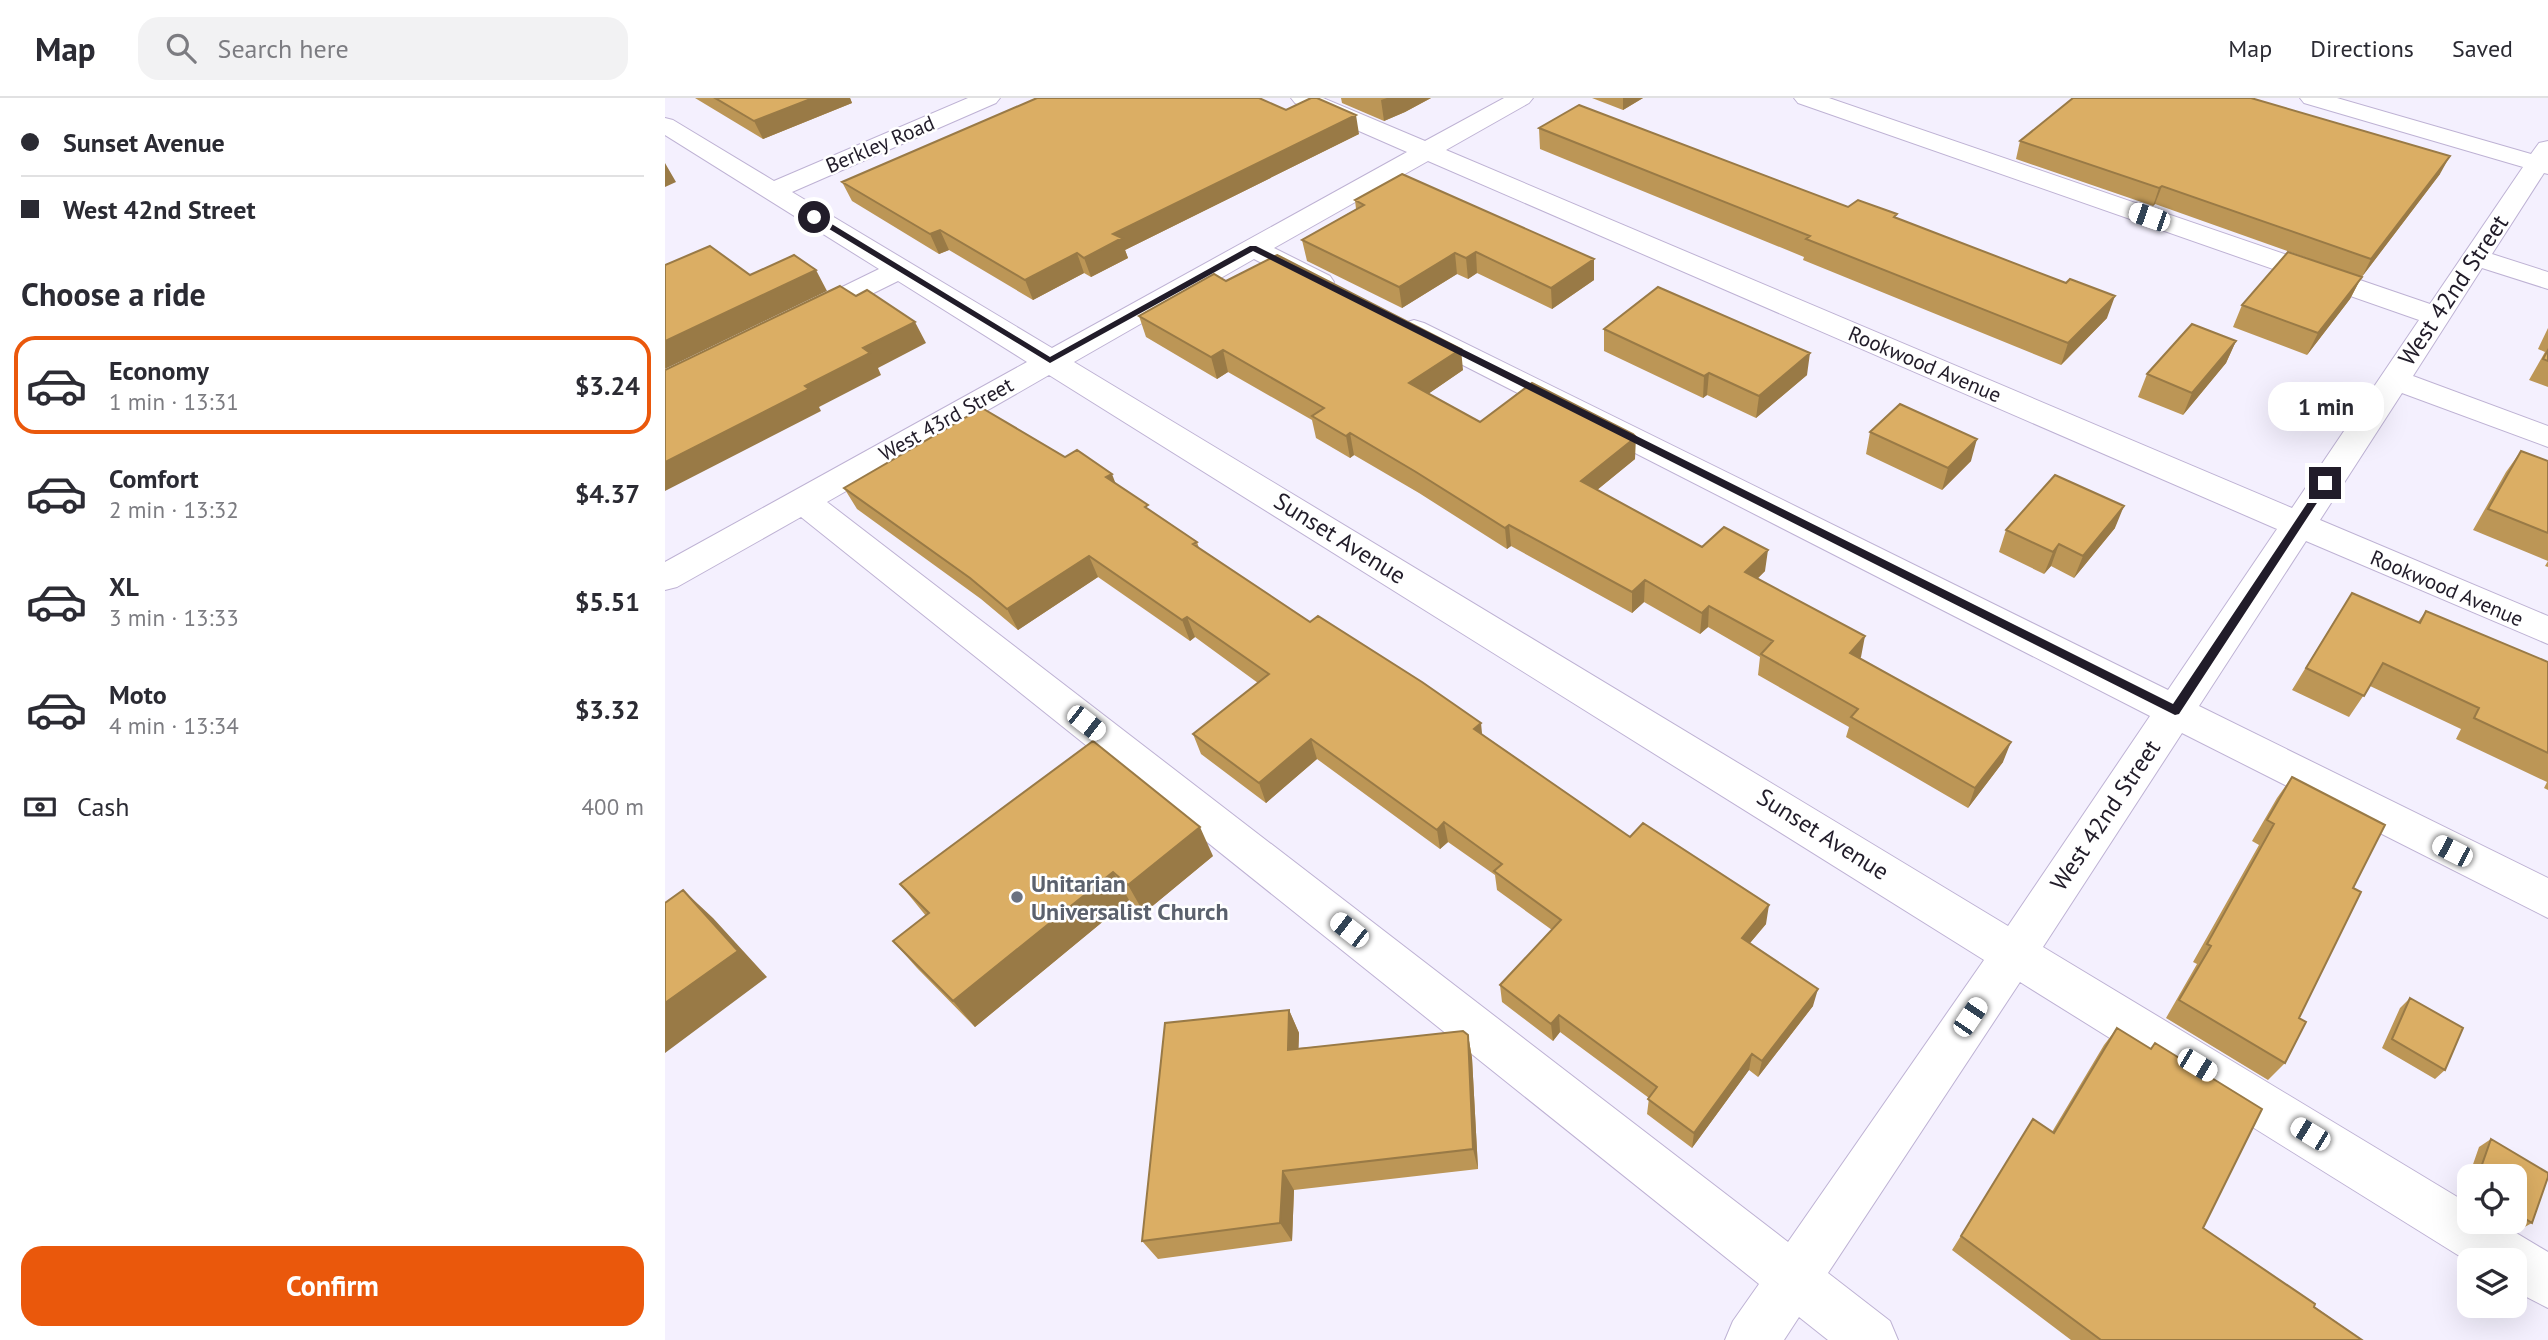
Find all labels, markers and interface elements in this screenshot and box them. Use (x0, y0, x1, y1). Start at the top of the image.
search box (138, 17, 628, 80)
text: Map (35, 27, 96, 70)
icon: search (162, 29, 200, 67)
text: Search here (218, 32, 349, 65)
text: Map (2228, 33, 2272, 64)
text: Directions (2310, 33, 2414, 64)
text: Saved (2452, 33, 2513, 64)
street label: Berkley Road (822, 109, 938, 179)
text: Sunset Avenue (63, 126, 225, 159)
text: West 42nd Street (63, 193, 255, 226)
car (2126, 200, 2173, 234)
route start (798, 201, 830, 233)
street label: West 42nd Street (2391, 209, 2515, 371)
text: Choose a ride (21, 273, 206, 315)
street label: Rookwood Avenue (1844, 320, 2006, 408)
icon: car (25, 354, 88, 417)
text: Economy (109, 354, 209, 387)
text: $3.24 (575, 369, 640, 402)
street label: West 43rd Street (874, 371, 1018, 467)
callout: 1 min (2267, 382, 2383, 430)
text: 1 min · 13:31 (109, 387, 239, 416)
text: 1 min (2298, 392, 2354, 421)
icon: car (25, 462, 88, 525)
text: Comfort (109, 462, 199, 495)
route end (2309, 467, 2341, 499)
text: $4.37 (575, 477, 640, 510)
street label: Sunset Avenue (1268, 485, 1412, 591)
text: 2 min · 13:32 (109, 495, 239, 524)
street label: Rookwood Avenue (2366, 544, 2528, 632)
icon: car (25, 570, 88, 633)
text: XL (109, 570, 139, 603)
text: $5.51 (575, 585, 640, 618)
text: 3 min · 13:33 (109, 603, 239, 632)
icon: car (25, 678, 88, 741)
text: Moto (109, 678, 167, 711)
text: $3.32 (575, 693, 640, 726)
car (1063, 702, 1110, 744)
text: 4 min · 13:34 (109, 711, 239, 740)
street label: West 42nd Street (2043, 734, 2167, 896)
street label: Sunset Avenue (1751, 781, 1895, 887)
icon: cash (21, 788, 59, 826)
text: Cash (77, 790, 129, 823)
text: 400 m (582, 792, 644, 821)
car (2429, 832, 2476, 870)
place label: Unitarian Universalist Church (1031, 868, 1229, 927)
marker: Unitarian Universalist Church (1009, 889, 1025, 905)
car (1326, 909, 1373, 951)
car (1950, 994, 1991, 1040)
car (2174, 1045, 2221, 1085)
car (2287, 1114, 2334, 1154)
map controls (2457, 1164, 2527, 1318)
button: locate (2457, 1164, 2527, 1234)
button: Confirm (21, 1246, 644, 1326)
button: layers (2457, 1248, 2527, 1318)

